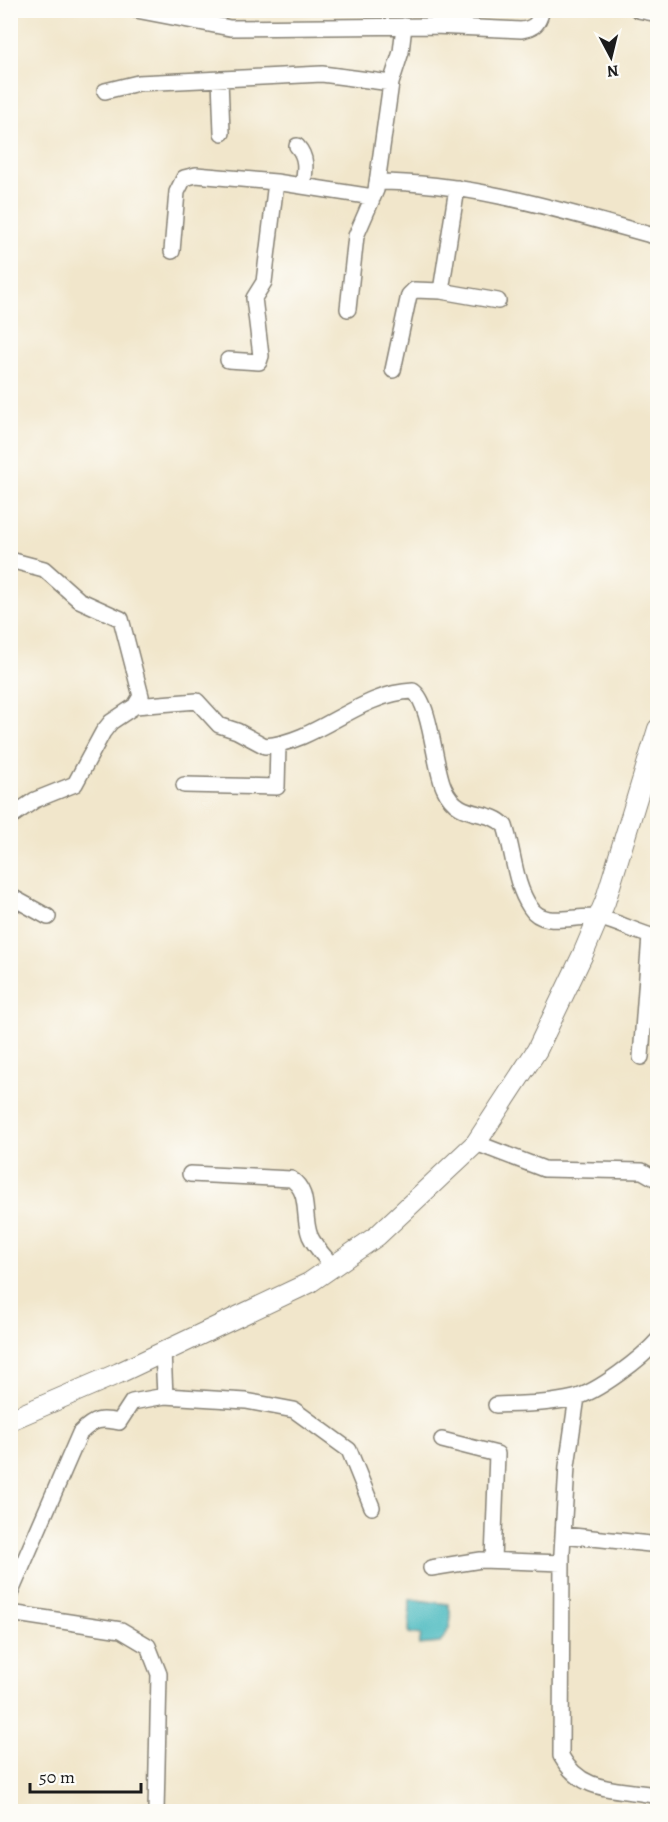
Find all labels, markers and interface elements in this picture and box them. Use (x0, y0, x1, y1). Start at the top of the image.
north arrow (581, 27, 641, 87)
text: N (605, 59, 620, 83)
scale bar (30, 1756, 141, 1794)
text: 50 m (39, 1765, 75, 1789)

